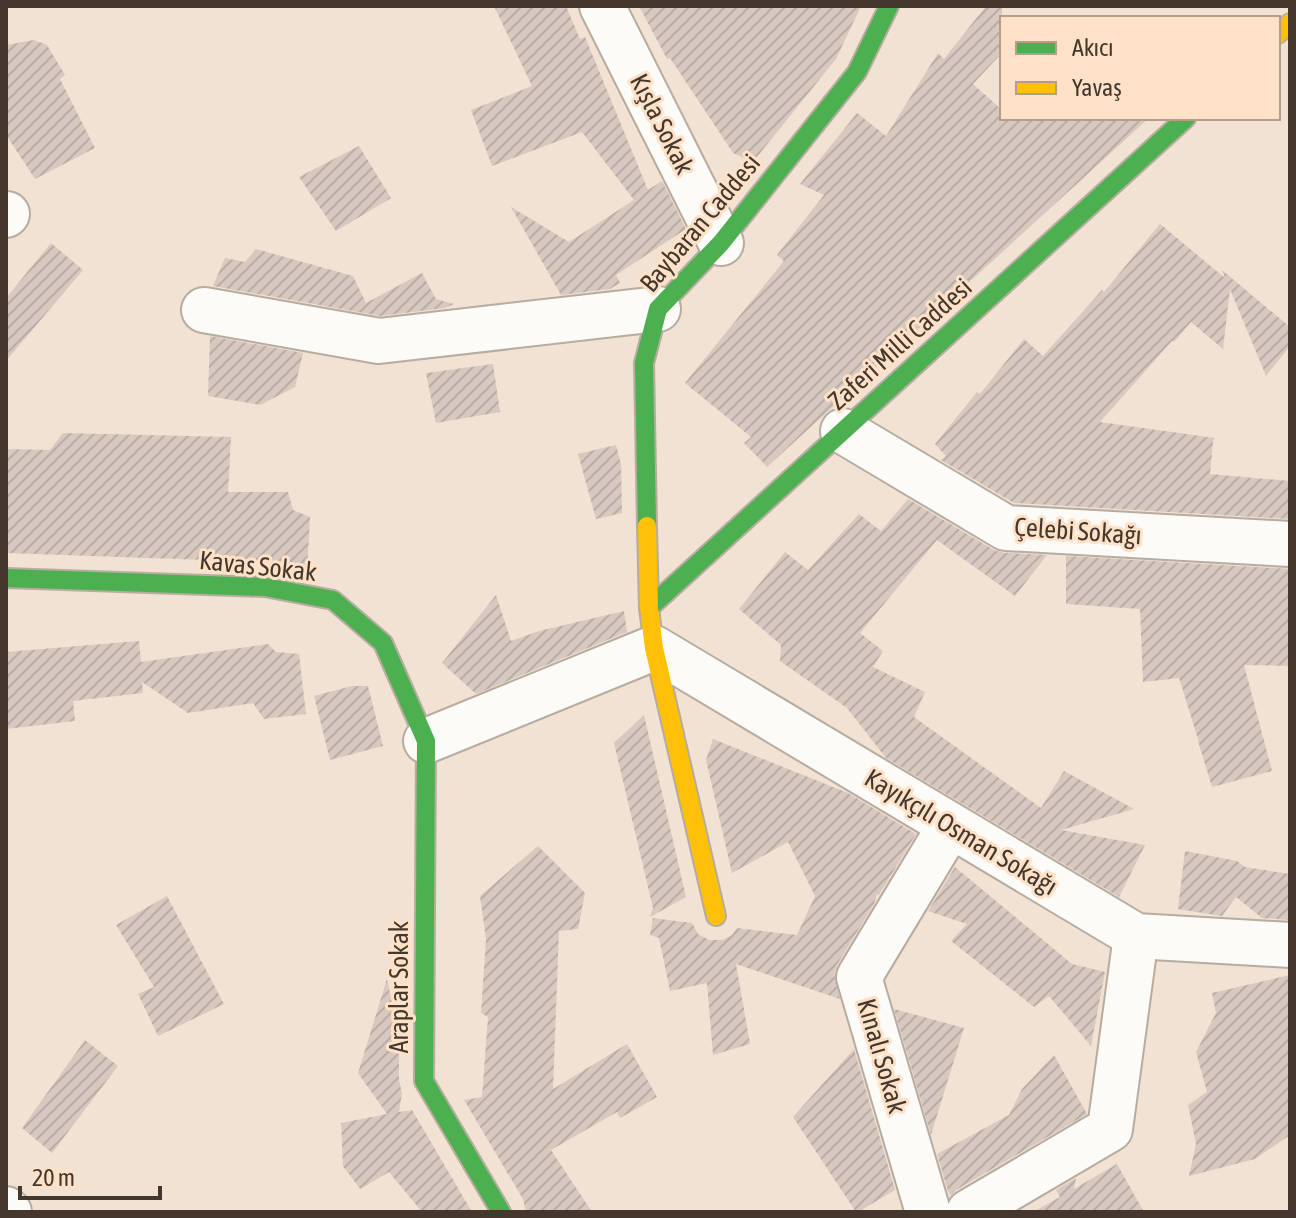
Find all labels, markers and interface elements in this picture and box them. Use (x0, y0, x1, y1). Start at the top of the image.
legend (1000, 16, 1280, 120)
text: Akıcı (1072, 34, 1114, 61)
street label: Kışla Sokak (624, 69, 700, 179)
text: Yavaş (1072, 74, 1122, 101)
street label: Baybaran Caddesi (634, 148, 766, 298)
street label: Zaferi Milli Caddesi (822, 272, 978, 416)
street label: Çelebi Sokağı (1013, 512, 1143, 550)
street label: Kavas Sokak (198, 545, 318, 587)
street label: Kayıkçılı Osman Sokağı (859, 763, 1063, 901)
street label: Araplar Sokak (384, 921, 414, 1053)
street label: Kınalı Sokak (851, 995, 913, 1117)
scale bar (20, 1150, 160, 1200)
text: 20 m (32, 1164, 75, 1191)

